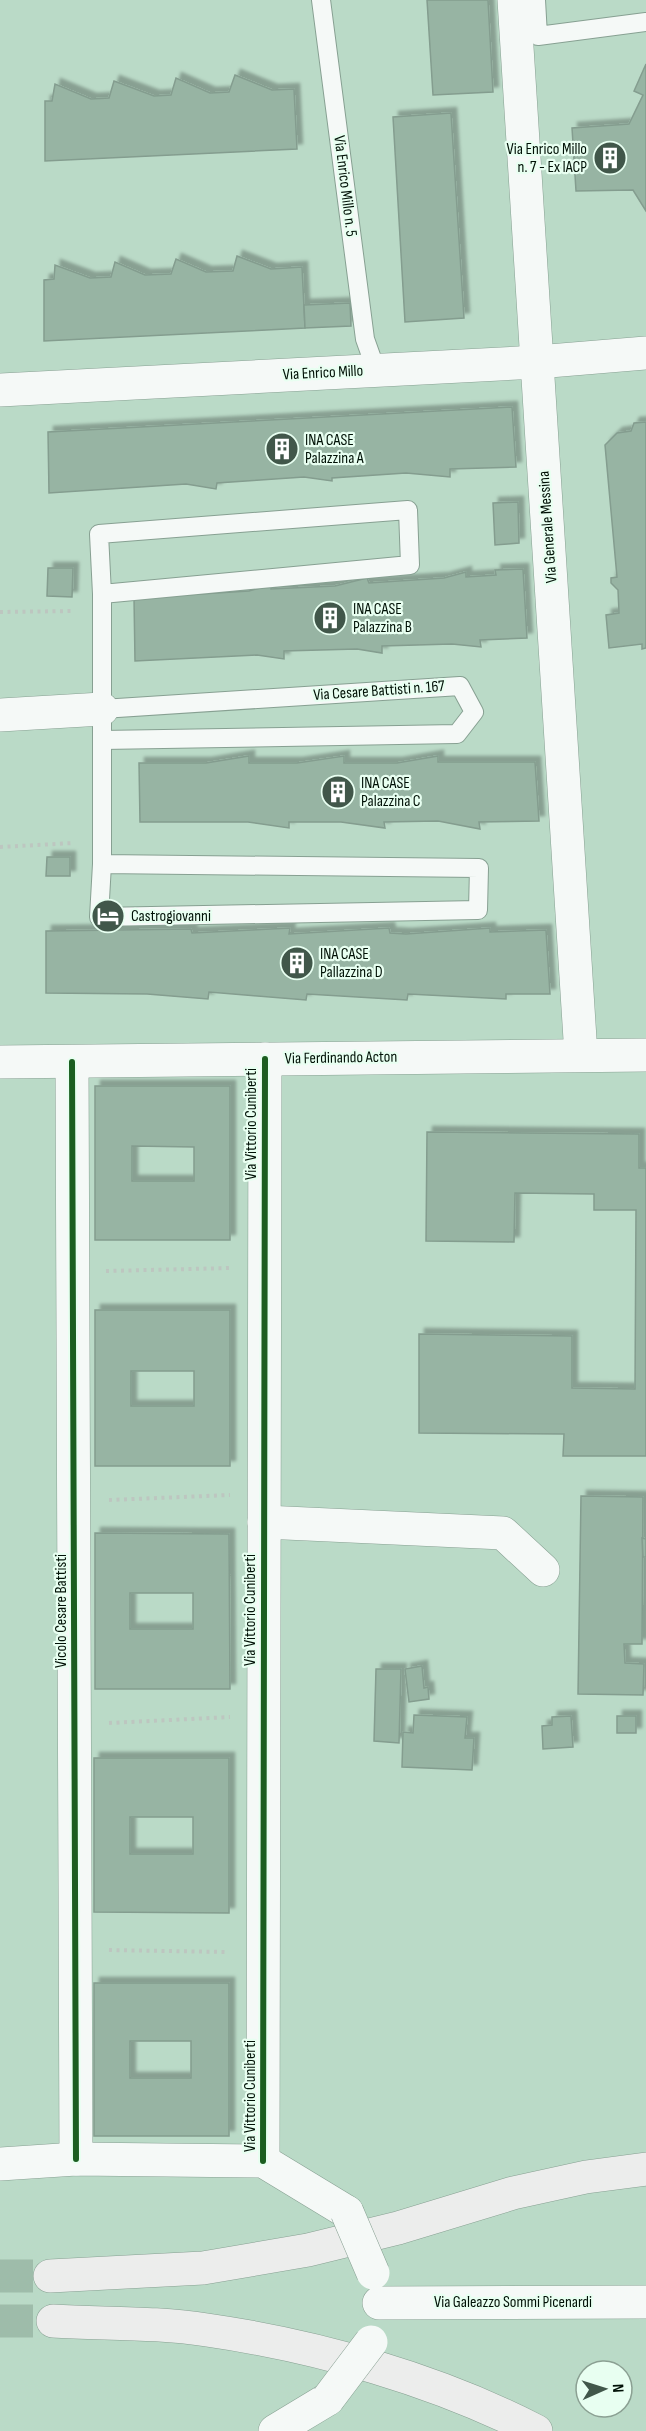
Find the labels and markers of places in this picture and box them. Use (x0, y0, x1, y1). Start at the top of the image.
place label: Via Enrico Millo n. 7 - Ex IACP (507, 140, 587, 177)
building icon: Via Enrico Millo n. 7 - Ex IACP (592, 140, 628, 176)
building icon: INA CASE Palazzina A (264, 431, 300, 467)
place label: INA CASE Palazzina A (305, 431, 364, 468)
building icon: INA CASE Palazzina B (312, 600, 348, 636)
place label: INA CASE Palazzina B (353, 600, 412, 637)
building icon: INA CASE Palazzina C (320, 774, 356, 810)
place label: INA CASE Palazzina C (361, 774, 421, 811)
hotel icon: Castrogiovanni (90, 898, 126, 934)
place label: Castrogiovanni (131, 907, 211, 926)
building icon: INA CASE Pallazzina D (279, 945, 315, 981)
place label: INA CASE Pallazzina D (320, 945, 383, 982)

